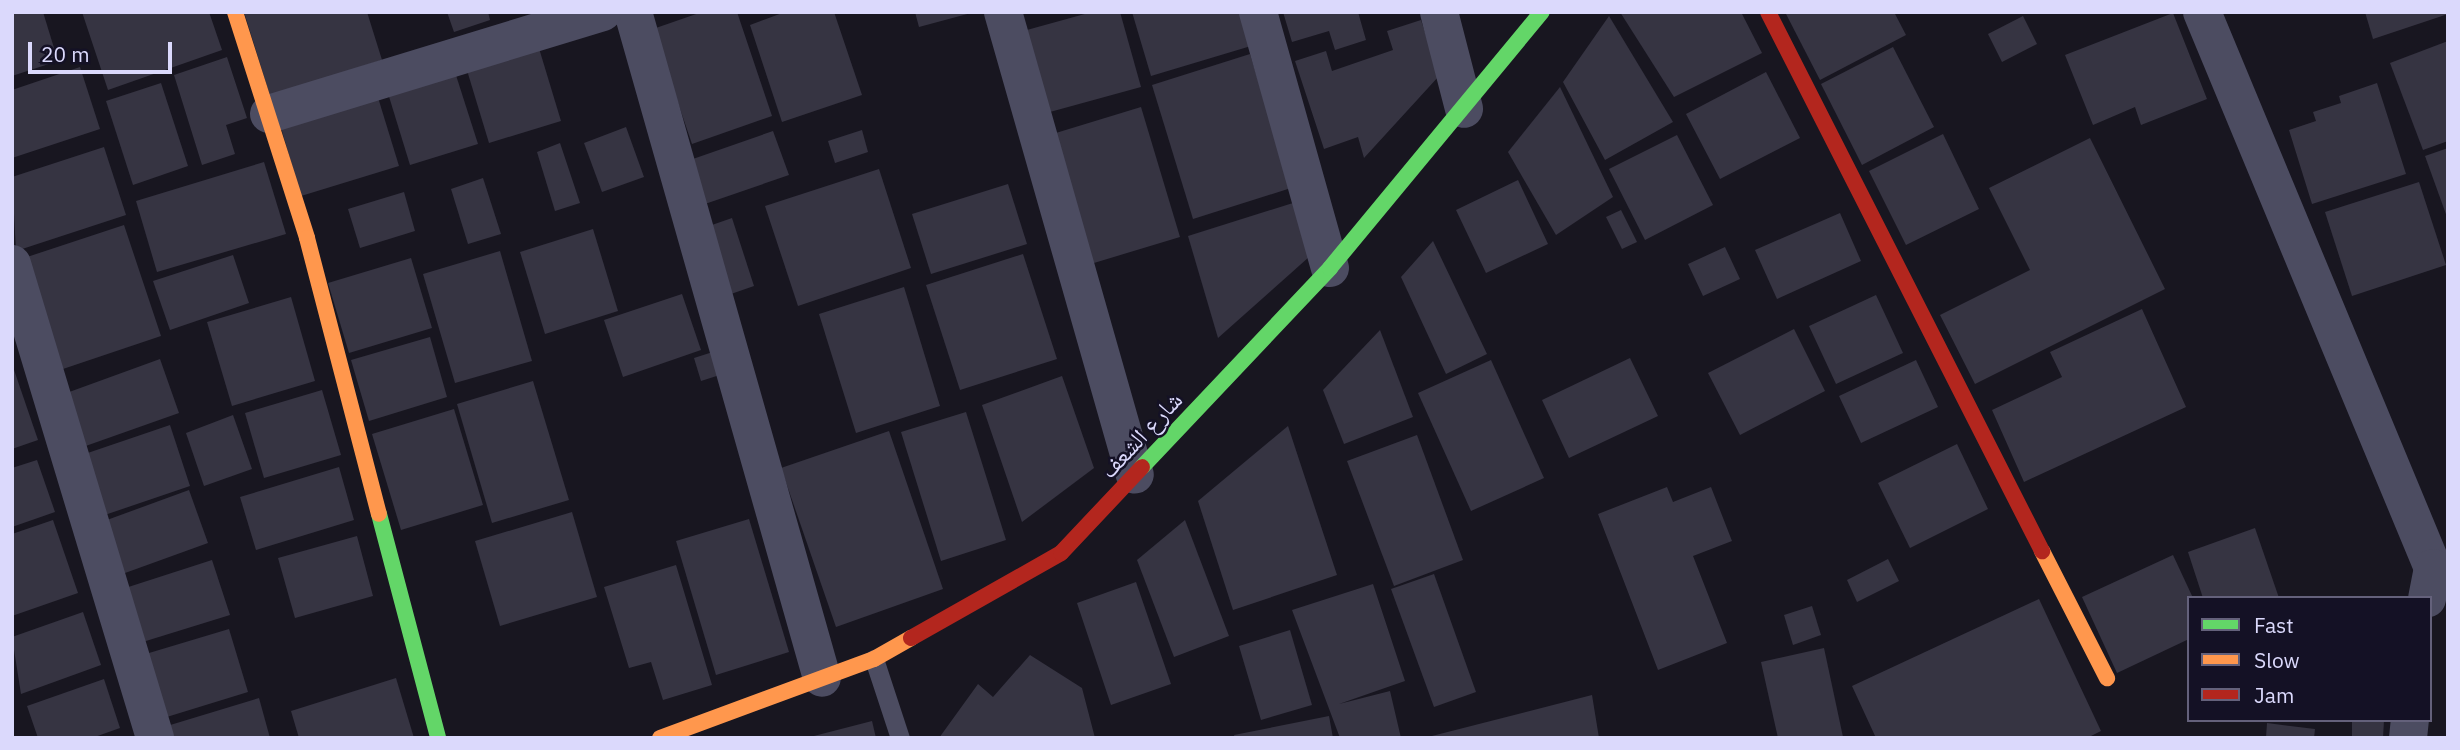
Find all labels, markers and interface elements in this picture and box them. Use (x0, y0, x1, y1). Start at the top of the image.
scale bar (32, 28, 175, 72)
text: 20 m (41, 40, 90, 68)
street label: شارع الشعف (1094, 386, 1188, 484)
legend (2187, 596, 2432, 722)
text: Fast (2254, 611, 2294, 639)
text: Slow (2254, 646, 2300, 674)
text: Jam (2254, 681, 2294, 709)

